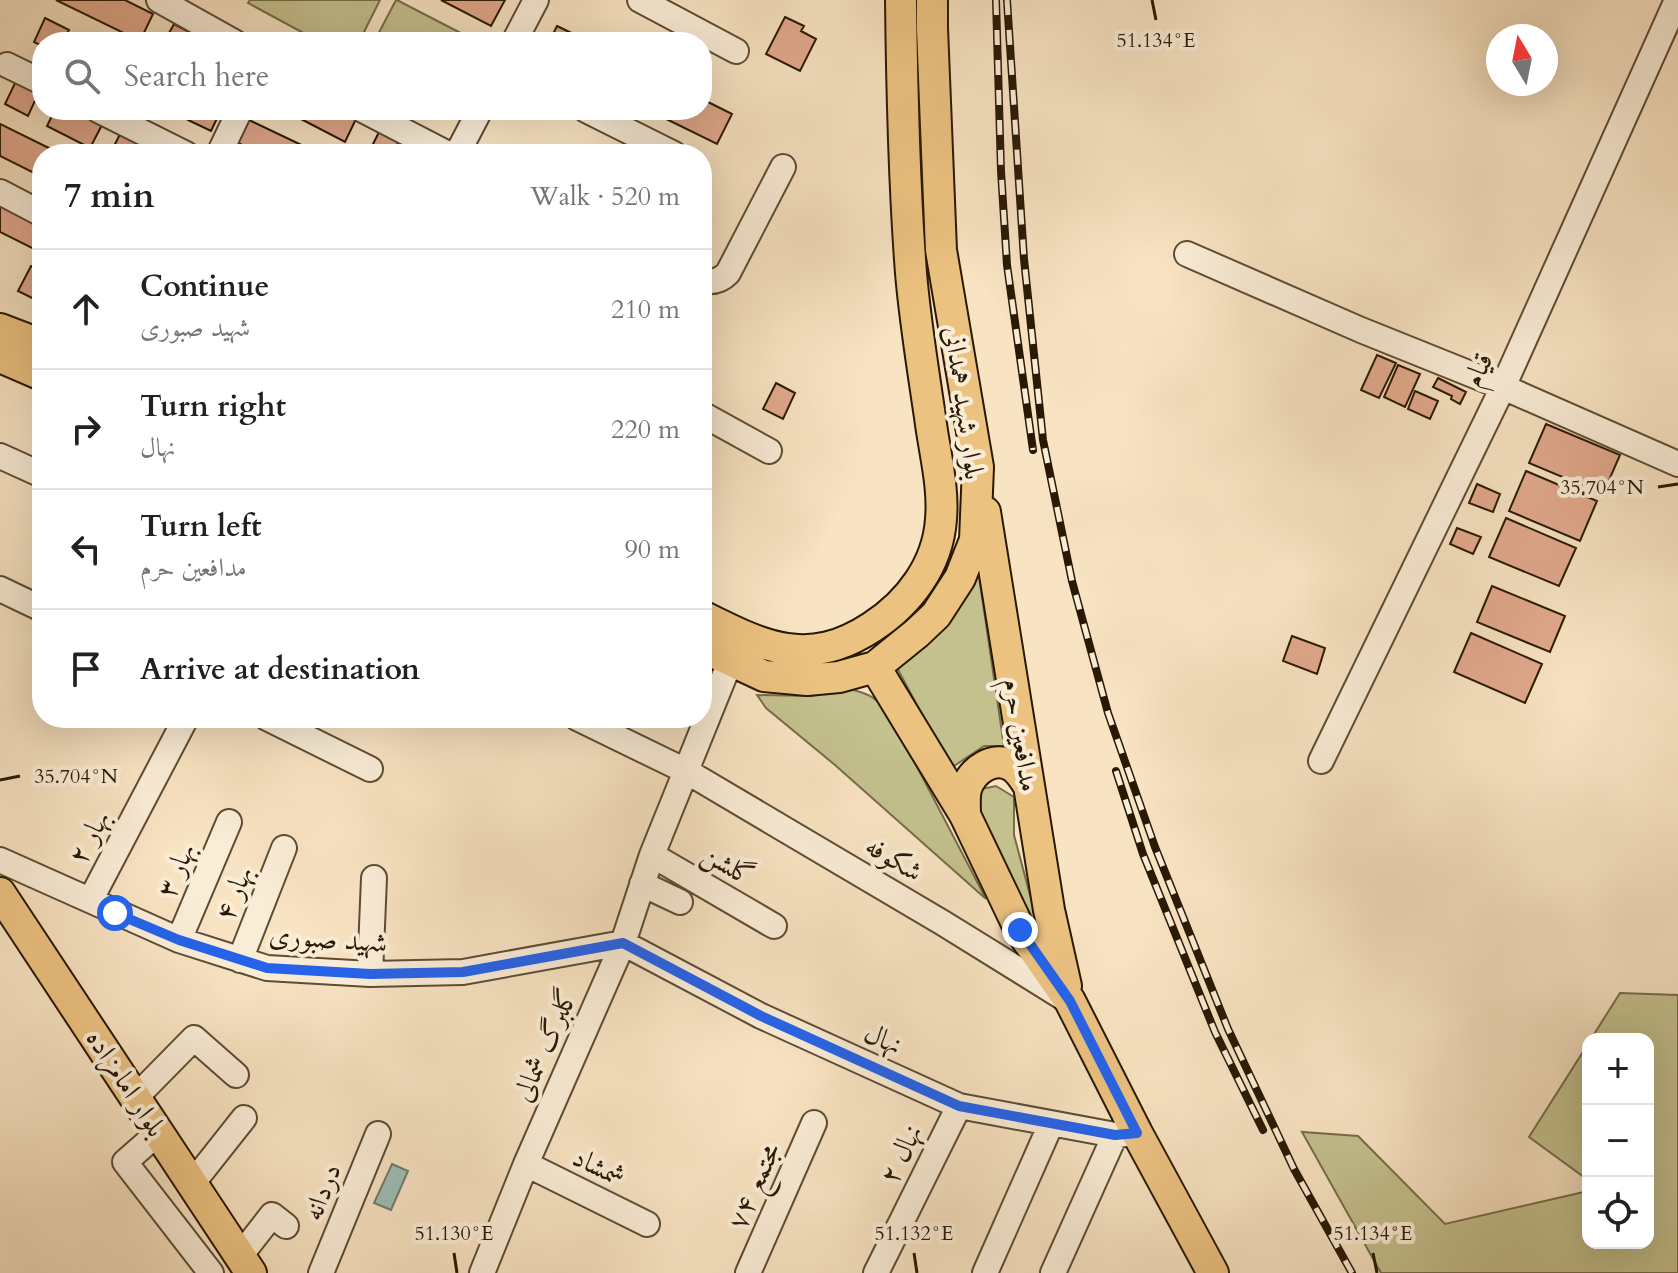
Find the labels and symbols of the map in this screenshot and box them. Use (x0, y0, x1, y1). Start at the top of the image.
north arrow (1486, 24, 1558, 96)
text: 51.134°E (1117, 27, 1195, 54)
street label: بلوار شهید همدانی (934, 324, 994, 482)
street label: قیام (1454, 346, 1507, 396)
text: 35.704°N (1560, 474, 1644, 501)
street label: مدافعین حرم (988, 675, 1049, 795)
text: 35.704°N (34, 763, 118, 790)
street label: بهار ۲ (59, 803, 119, 871)
street label: شکوفه (858, 827, 930, 891)
street label: گلشن (695, 835, 761, 895)
street label: بهار ۳ (147, 837, 205, 903)
street label: بهار ۴ (206, 860, 262, 926)
route start (97, 895, 133, 931)
route end (1002, 912, 1038, 948)
street label: شهید صبوری (267, 916, 389, 962)
street label: گلبرگ شمالی (503, 982, 587, 1108)
street label: نهال (858, 1014, 908, 1064)
street label: بلوار امامزاده (77, 1022, 175, 1144)
street label: نهال ۲ (870, 1118, 932, 1190)
street label: مجتمع ۷۴ (718, 1137, 795, 1238)
street label: شمشاد (566, 1138, 632, 1196)
street label: دردانه (293, 1158, 351, 1226)
text: 51.130°E (415, 1220, 493, 1247)
text: 51.132°E (875, 1220, 953, 1247)
text: 51.134°E (1334, 1220, 1412, 1247)

